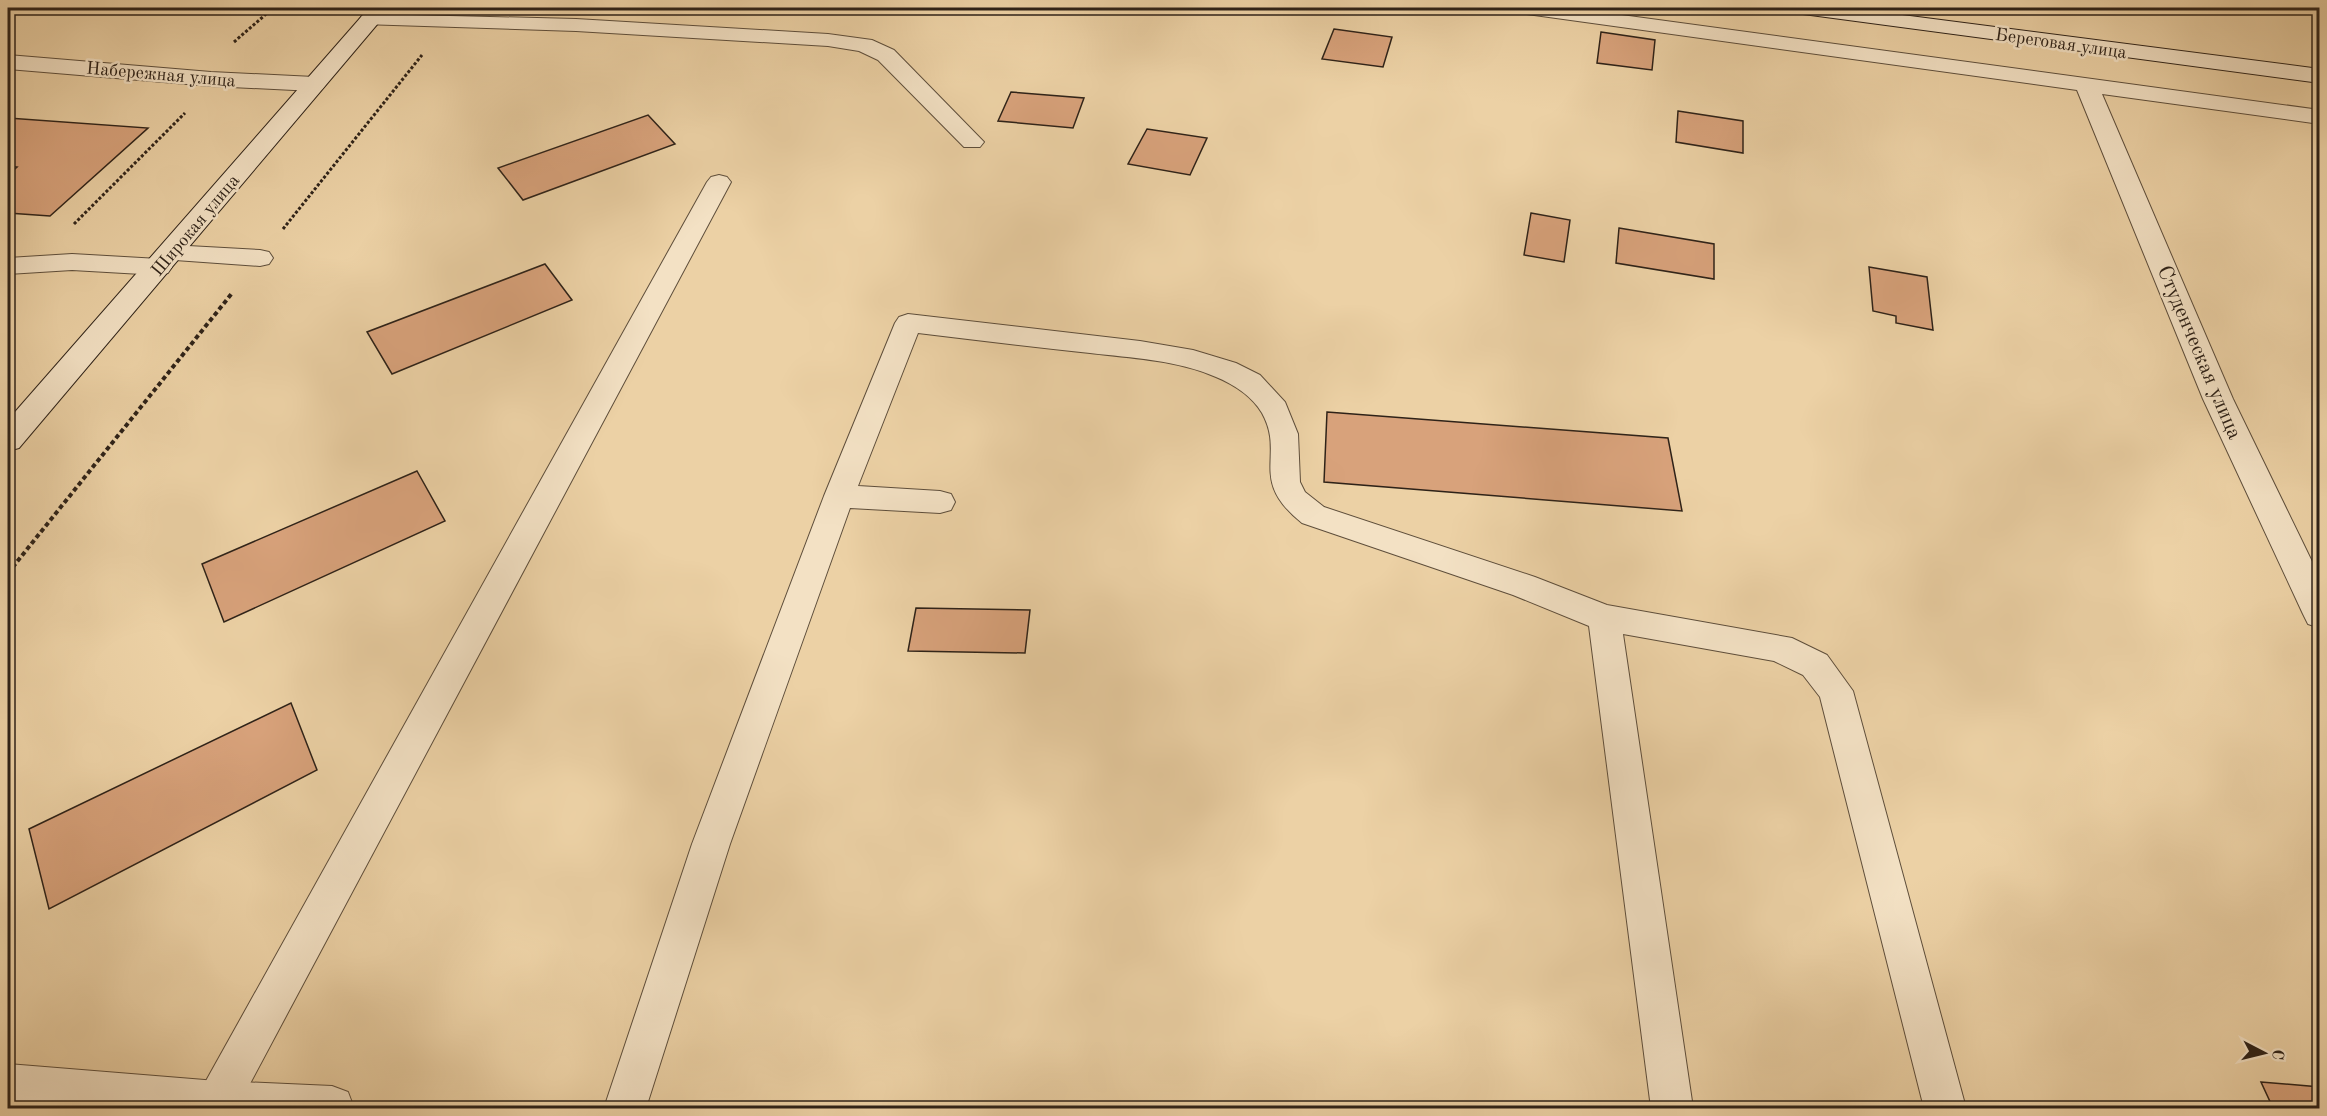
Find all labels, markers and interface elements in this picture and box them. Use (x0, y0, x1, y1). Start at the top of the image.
street label: Береговая улица (1994, 26, 2128, 62)
street label: Набережная улица (85, 59, 237, 91)
street label: Широкая улица (148, 171, 243, 280)
street label: Студенческая улица (2153, 263, 2245, 442)
north arrow (2234, 1023, 2294, 1083)
text: С (2268, 1048, 2285, 1061)

